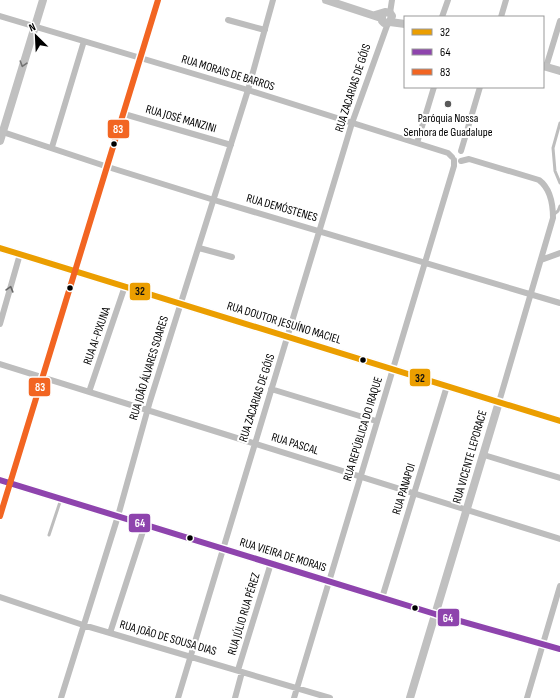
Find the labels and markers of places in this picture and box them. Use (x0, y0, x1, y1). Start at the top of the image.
marker: Paróquia Nossa Senhora de Guadalupe (443, 99, 453, 109)
place label: Paróquia Nossa Senhora de Guadalupe (403, 111, 493, 140)
unlabelled marker (109, 139, 119, 149)
unlabelled marker (65, 283, 75, 293)
unlabelled marker (358, 355, 368, 365)
unlabelled marker (185, 533, 195, 543)
unlabelled marker (410, 603, 420, 613)

